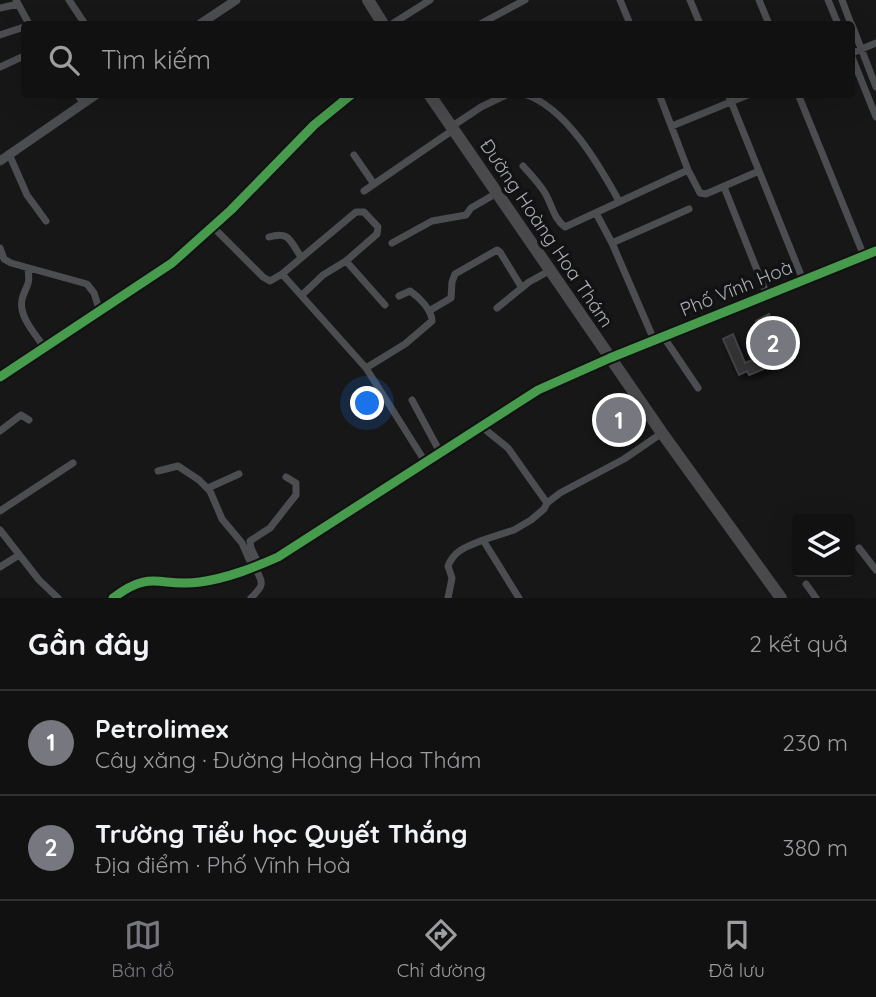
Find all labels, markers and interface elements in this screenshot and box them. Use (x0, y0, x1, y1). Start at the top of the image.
search box (21, 21, 855, 98)
icon: search (45, 41, 83, 79)
text: Tìm kiếm (101, 43, 211, 76)
street label: Đường Hoàng Hoa Thám (475, 134, 619, 332)
street label: Phố Vĩnh Hoà (676, 255, 796, 321)
pin: 2 (750, 317, 796, 369)
your location (350, 386, 384, 420)
pin: 1 (596, 394, 642, 446)
map controls (792, 514, 855, 577)
button: layers (792, 514, 855, 577)
text: Gần đây (28, 625, 150, 663)
text: 2 kết quả (749, 629, 848, 658)
text: Petrolimex (95, 712, 228, 745)
text: 1 (47, 728, 55, 757)
text: 230 m (782, 728, 848, 757)
text: Cây xăng · Đường Hoàng Hoa Thám (95, 745, 481, 774)
text: Trường Tiểu học Quyết Thắng (95, 817, 468, 850)
text: 2 (44, 833, 58, 862)
text: 380 m (783, 833, 848, 862)
text: Địa điểm · Phố Vĩnh Hoà (95, 850, 351, 879)
tab: Bản đồ (111, 916, 174, 982)
tab: Chỉ đường (397, 916, 486, 982)
tab: Đã lưu (708, 916, 765, 982)

